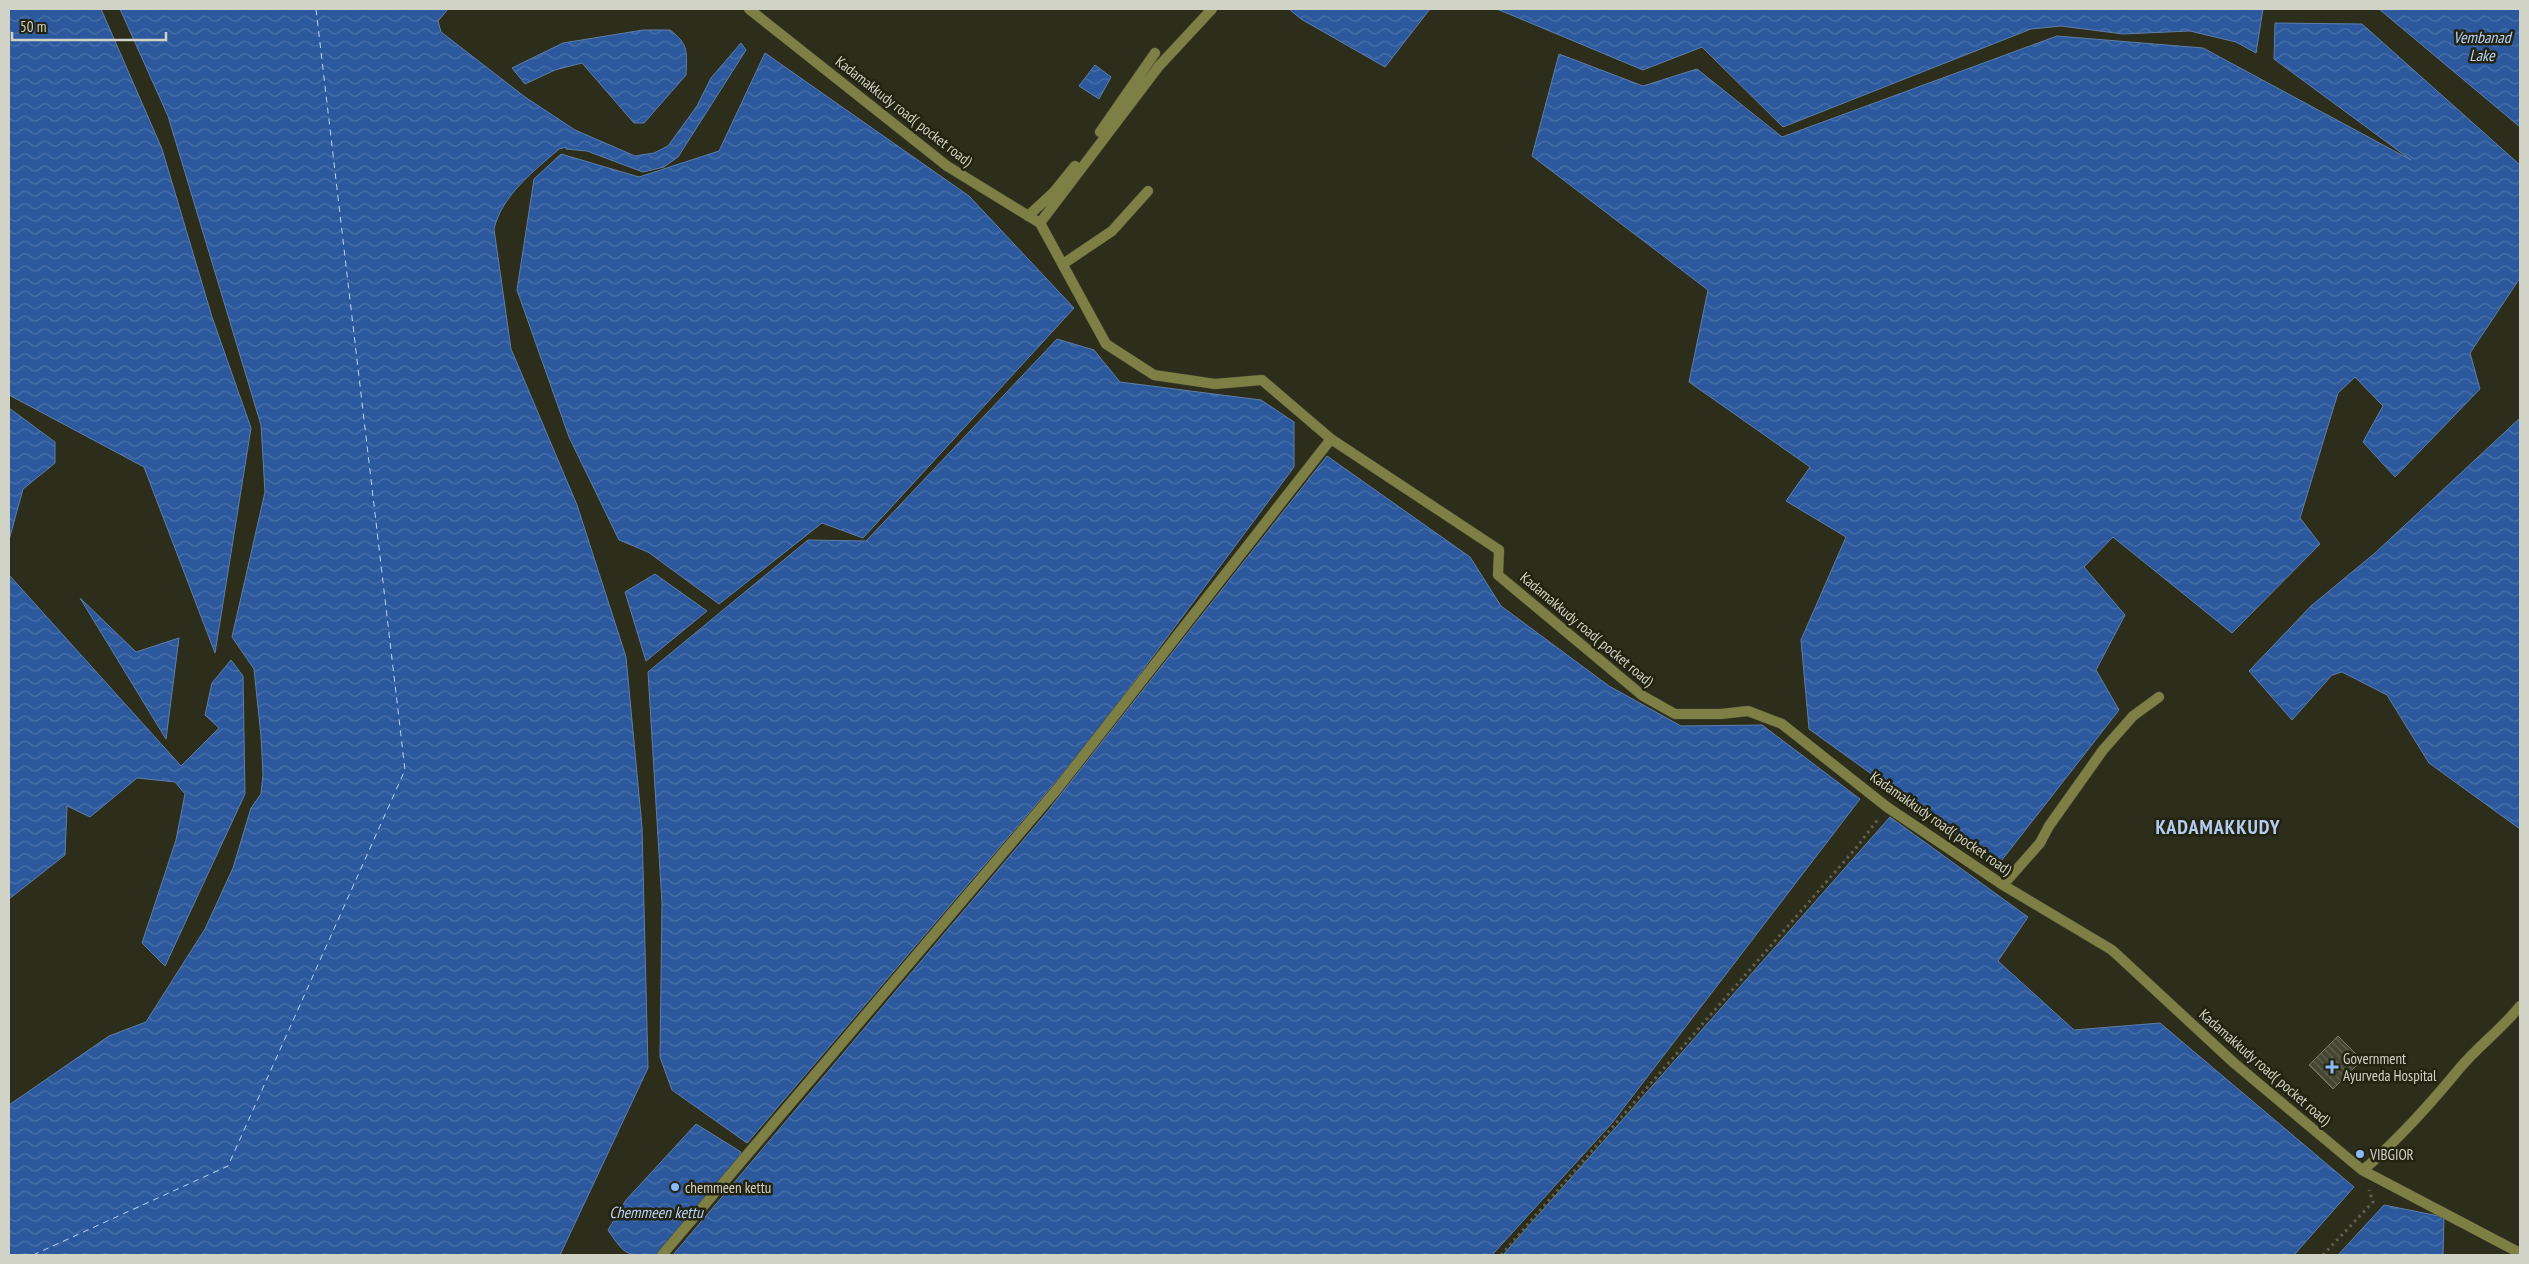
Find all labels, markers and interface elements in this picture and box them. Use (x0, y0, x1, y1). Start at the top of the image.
scale bar (12, 10, 166, 42)
text: 50 m (20, 17, 46, 36)
water label: Vembanad Lake (2453, 27, 2513, 65)
street label: Kadamakkudy road( pocket road) (832, 52, 977, 171)
street label: Kadamakkudy road( pocket road) (1516, 568, 1658, 691)
street label: Kadamakkudy road( pocket road) (1867, 767, 2016, 879)
district label: KADAMAKKUDY (2155, 814, 2281, 840)
street label: Kadamakkudy road( pocket road) (2195, 1005, 2335, 1130)
place label: Government Ayurveda Hospital (2343, 1049, 2437, 1085)
marker: Government Ayurveda Hospital (2325, 1060, 2339, 1074)
place label: VIBGIOR (2369, 1145, 2414, 1164)
marker: VIBGIOR (2354, 1148, 2366, 1160)
place label: chemmeen kettu (685, 1178, 771, 1197)
marker: chemmeen kettu (669, 1181, 681, 1193)
water label: Chemmeen kettu (609, 1202, 704, 1222)

